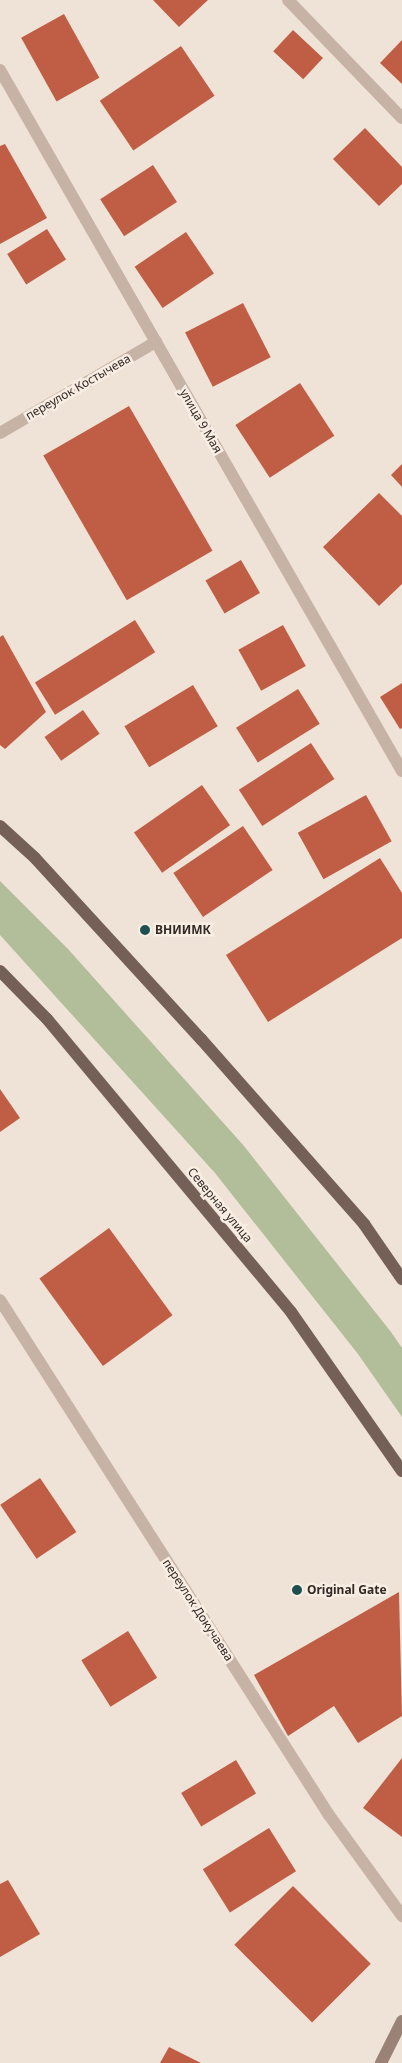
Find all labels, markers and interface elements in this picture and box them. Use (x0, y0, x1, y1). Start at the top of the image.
street label: переулок Костычева (23, 351, 133, 423)
street label: улица 9 Мая (177, 386, 225, 456)
place label: ВНИИМК (155, 923, 211, 937)
marker: ВНИИМК (139, 924, 151, 936)
street label: Северная улица (185, 1165, 255, 1245)
street label: переулок Докучаева (160, 1556, 236, 1664)
place label: Original Gate (307, 1583, 387, 1597)
marker: Original Gate (291, 1584, 303, 1596)

